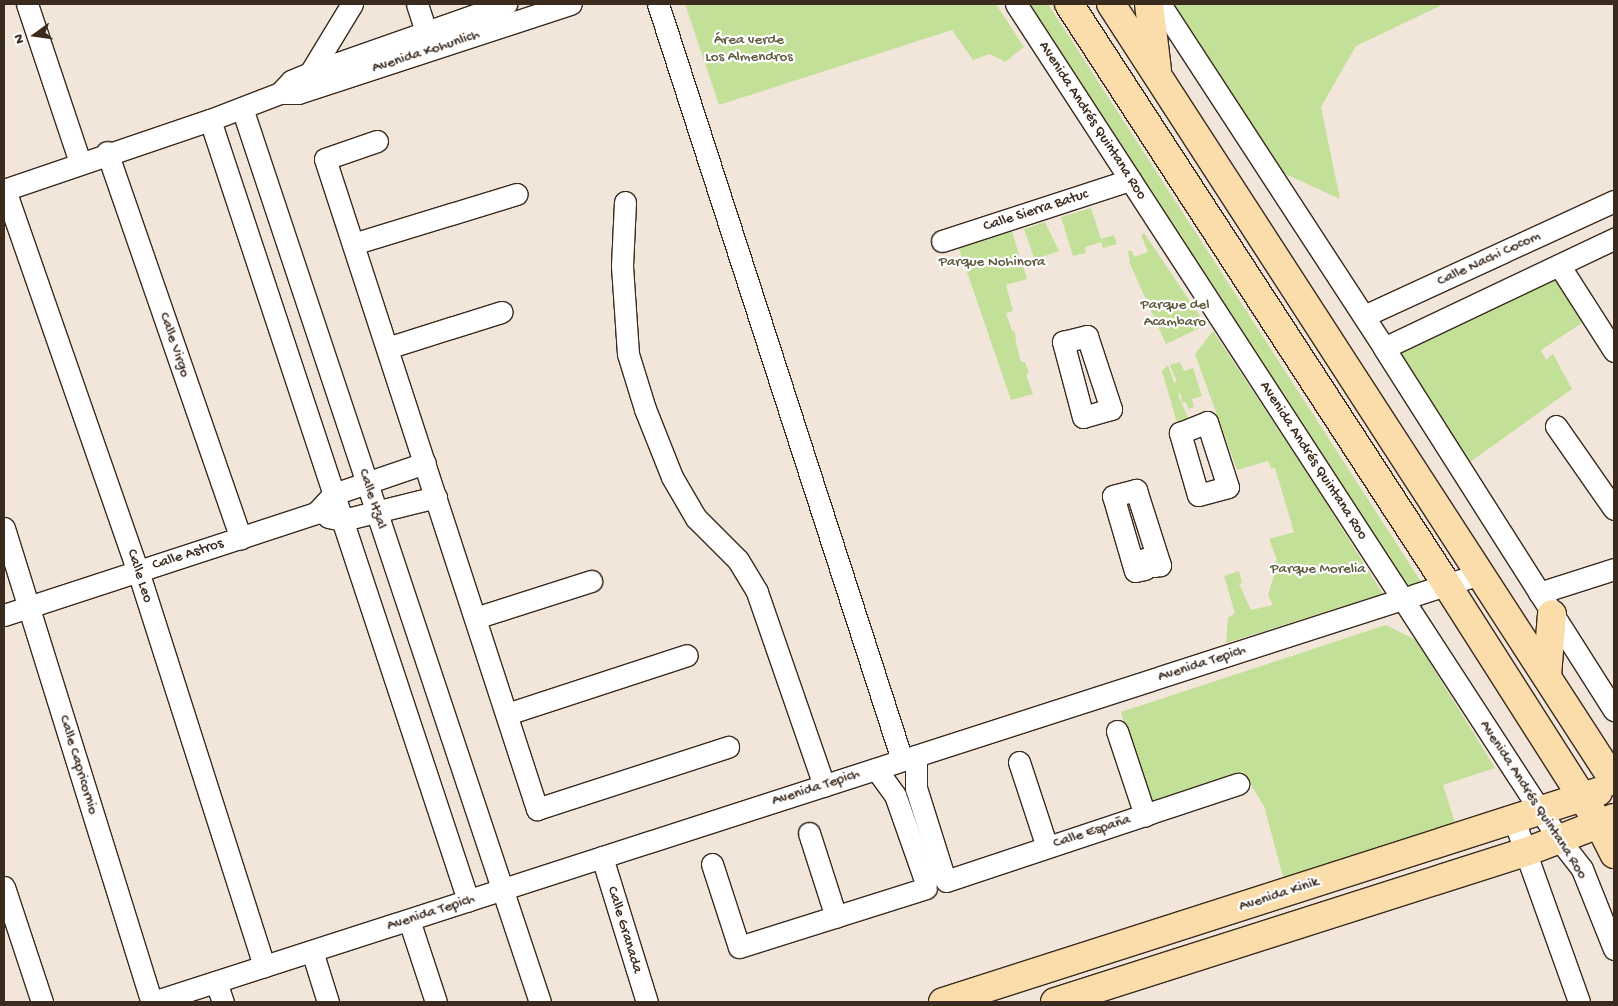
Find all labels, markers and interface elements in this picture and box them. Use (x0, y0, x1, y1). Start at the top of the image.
north arrow (10, 10, 60, 60)
street label: Avenida Kohunlich (370, 26, 482, 78)
park label: Área verde Los Almendros (705, 31, 793, 66)
text: N (11, 32, 29, 45)
street label: Avenida Andrés Quintana Roo (1034, 38, 1150, 204)
street label: Calle Sierra Batuc (981, 186, 1091, 236)
street label: Calle Nachi Cocom (1434, 227, 1544, 291)
park label: Parque Nohinora (939, 254, 1045, 272)
park label: Parque del Acambaro (1140, 296, 1210, 331)
street label: Calle Virgo (154, 310, 194, 380)
street label: Avenida Andrés Quintana Roo (1255, 378, 1371, 544)
street label: Calle Itzal (354, 467, 390, 531)
street label: Calle Astros (150, 535, 226, 575)
street label: Calle Leo (122, 547, 156, 605)
park label: Parque Morelia (1270, 561, 1366, 579)
street label: Avenida Tepich (1156, 641, 1248, 687)
street label: Calle Capricornio (54, 713, 102, 817)
street label: Avenida Andrés Quintana Roo (1475, 717, 1591, 883)
street label: Avenida Tepich (770, 765, 862, 811)
street label: Calle España (1051, 811, 1133, 853)
street label: Avenida Kinik (1237, 874, 1321, 916)
street label: Calle Granada (602, 884, 646, 976)
street label: Avenida Tepich (385, 890, 477, 936)

